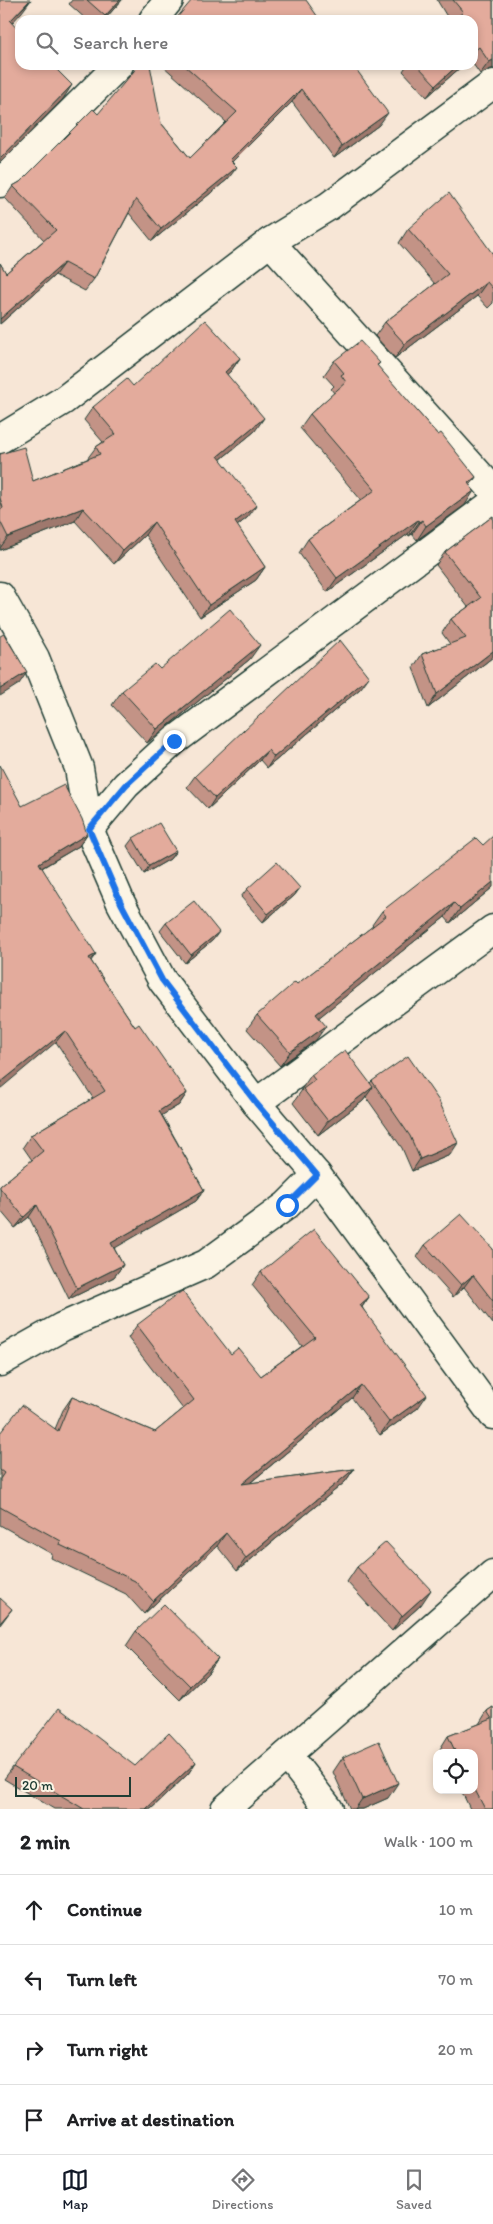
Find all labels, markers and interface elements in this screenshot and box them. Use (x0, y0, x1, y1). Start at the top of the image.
search box (15, 15, 478, 70)
icon: search (33, 29, 61, 57)
text: Search here (73, 31, 168, 54)
route end (163, 730, 186, 753)
route start (276, 1194, 299, 1217)
map controls (433, 1749, 478, 1794)
button: locate (433, 1749, 478, 1794)
scale bar (15, 1774, 131, 1797)
text: 20 m (22, 1777, 53, 1794)
text: 2 min (20, 1829, 70, 1854)
text: Walk · 100 m (384, 1832, 473, 1851)
icon: ahead (20, 1896, 48, 1924)
text: Continue (67, 1898, 142, 1921)
text: 10 m (439, 1900, 473, 1919)
icon: left (20, 1966, 48, 1994)
text: Turn left (67, 1968, 137, 1991)
text: 70 m (438, 1970, 473, 1989)
icon: right (20, 2036, 48, 2064)
text: Turn right (67, 2038, 148, 2061)
text: 20 m (438, 2040, 473, 2059)
icon: arrive (20, 2106, 48, 2134)
text: Arrive at destination (67, 2108, 234, 2131)
tab: Map (61, 2166, 89, 2213)
tab: Directions (212, 2166, 273, 2213)
tab: Saved (396, 2166, 432, 2213)

